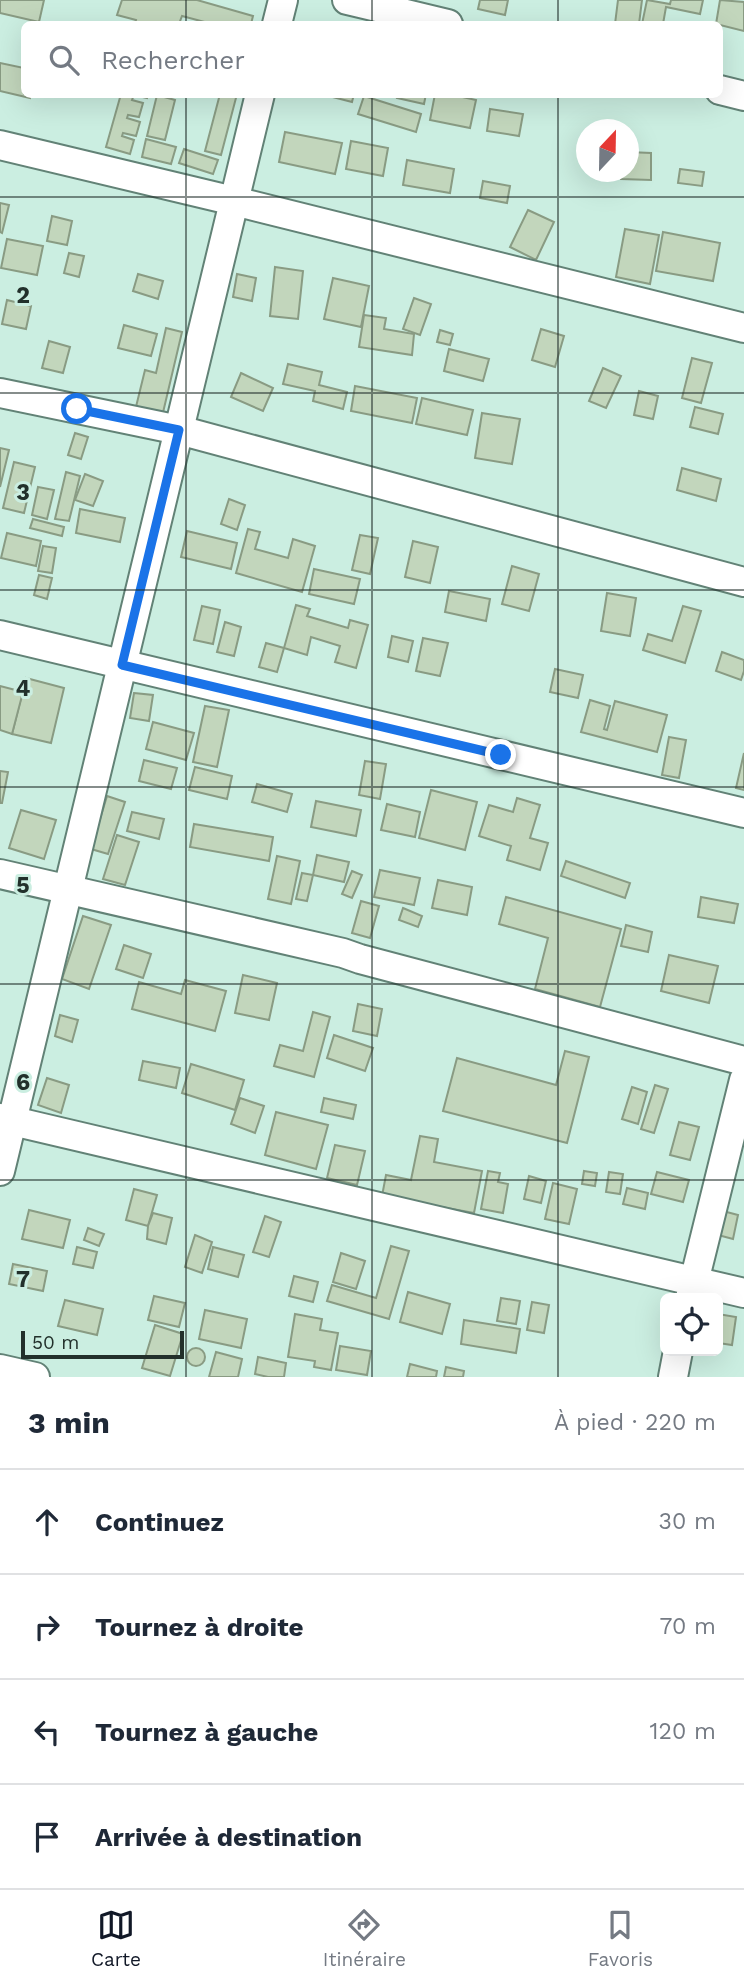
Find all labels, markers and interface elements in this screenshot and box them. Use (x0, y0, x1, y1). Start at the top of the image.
search box (21, 21, 723, 98)
icon: search (45, 41, 83, 79)
text: Rechercher (101, 45, 245, 75)
north arrow (576, 119, 639, 182)
text: 2 (16, 282, 30, 309)
route start (61, 393, 92, 424)
text: 3 (16, 479, 30, 506)
text: 4 (16, 675, 31, 702)
route end (485, 739, 516, 770)
text: 5 (16, 872, 30, 899)
text: 6 (16, 1069, 30, 1096)
text: 7 (16, 1266, 30, 1293)
map controls (660, 1293, 723, 1356)
button: locate (660, 1293, 723, 1356)
scale bar (21, 1328, 184, 1360)
text: 50 m (32, 1331, 79, 1354)
text: 3 min (28, 1405, 110, 1440)
text: À pied · 220 m (554, 1409, 716, 1436)
icon: ahead (28, 1503, 66, 1541)
text: Continuez (95, 1507, 224, 1537)
text: 30 m (659, 1508, 716, 1535)
icon: right (28, 1608, 66, 1646)
text: Tournez à droite (95, 1612, 304, 1642)
text: 70 m (659, 1613, 716, 1640)
icon: left (28, 1713, 66, 1751)
text: Tournez à gauche (95, 1717, 318, 1747)
text: 120 m (650, 1718, 716, 1745)
icon: arrive (28, 1818, 66, 1856)
text: Arrivée à destination (95, 1822, 362, 1852)
tab: Carte (91, 1906, 141, 1971)
tab: Itinéraire (323, 1906, 406, 1971)
tab: Favoris (588, 1906, 653, 1971)

